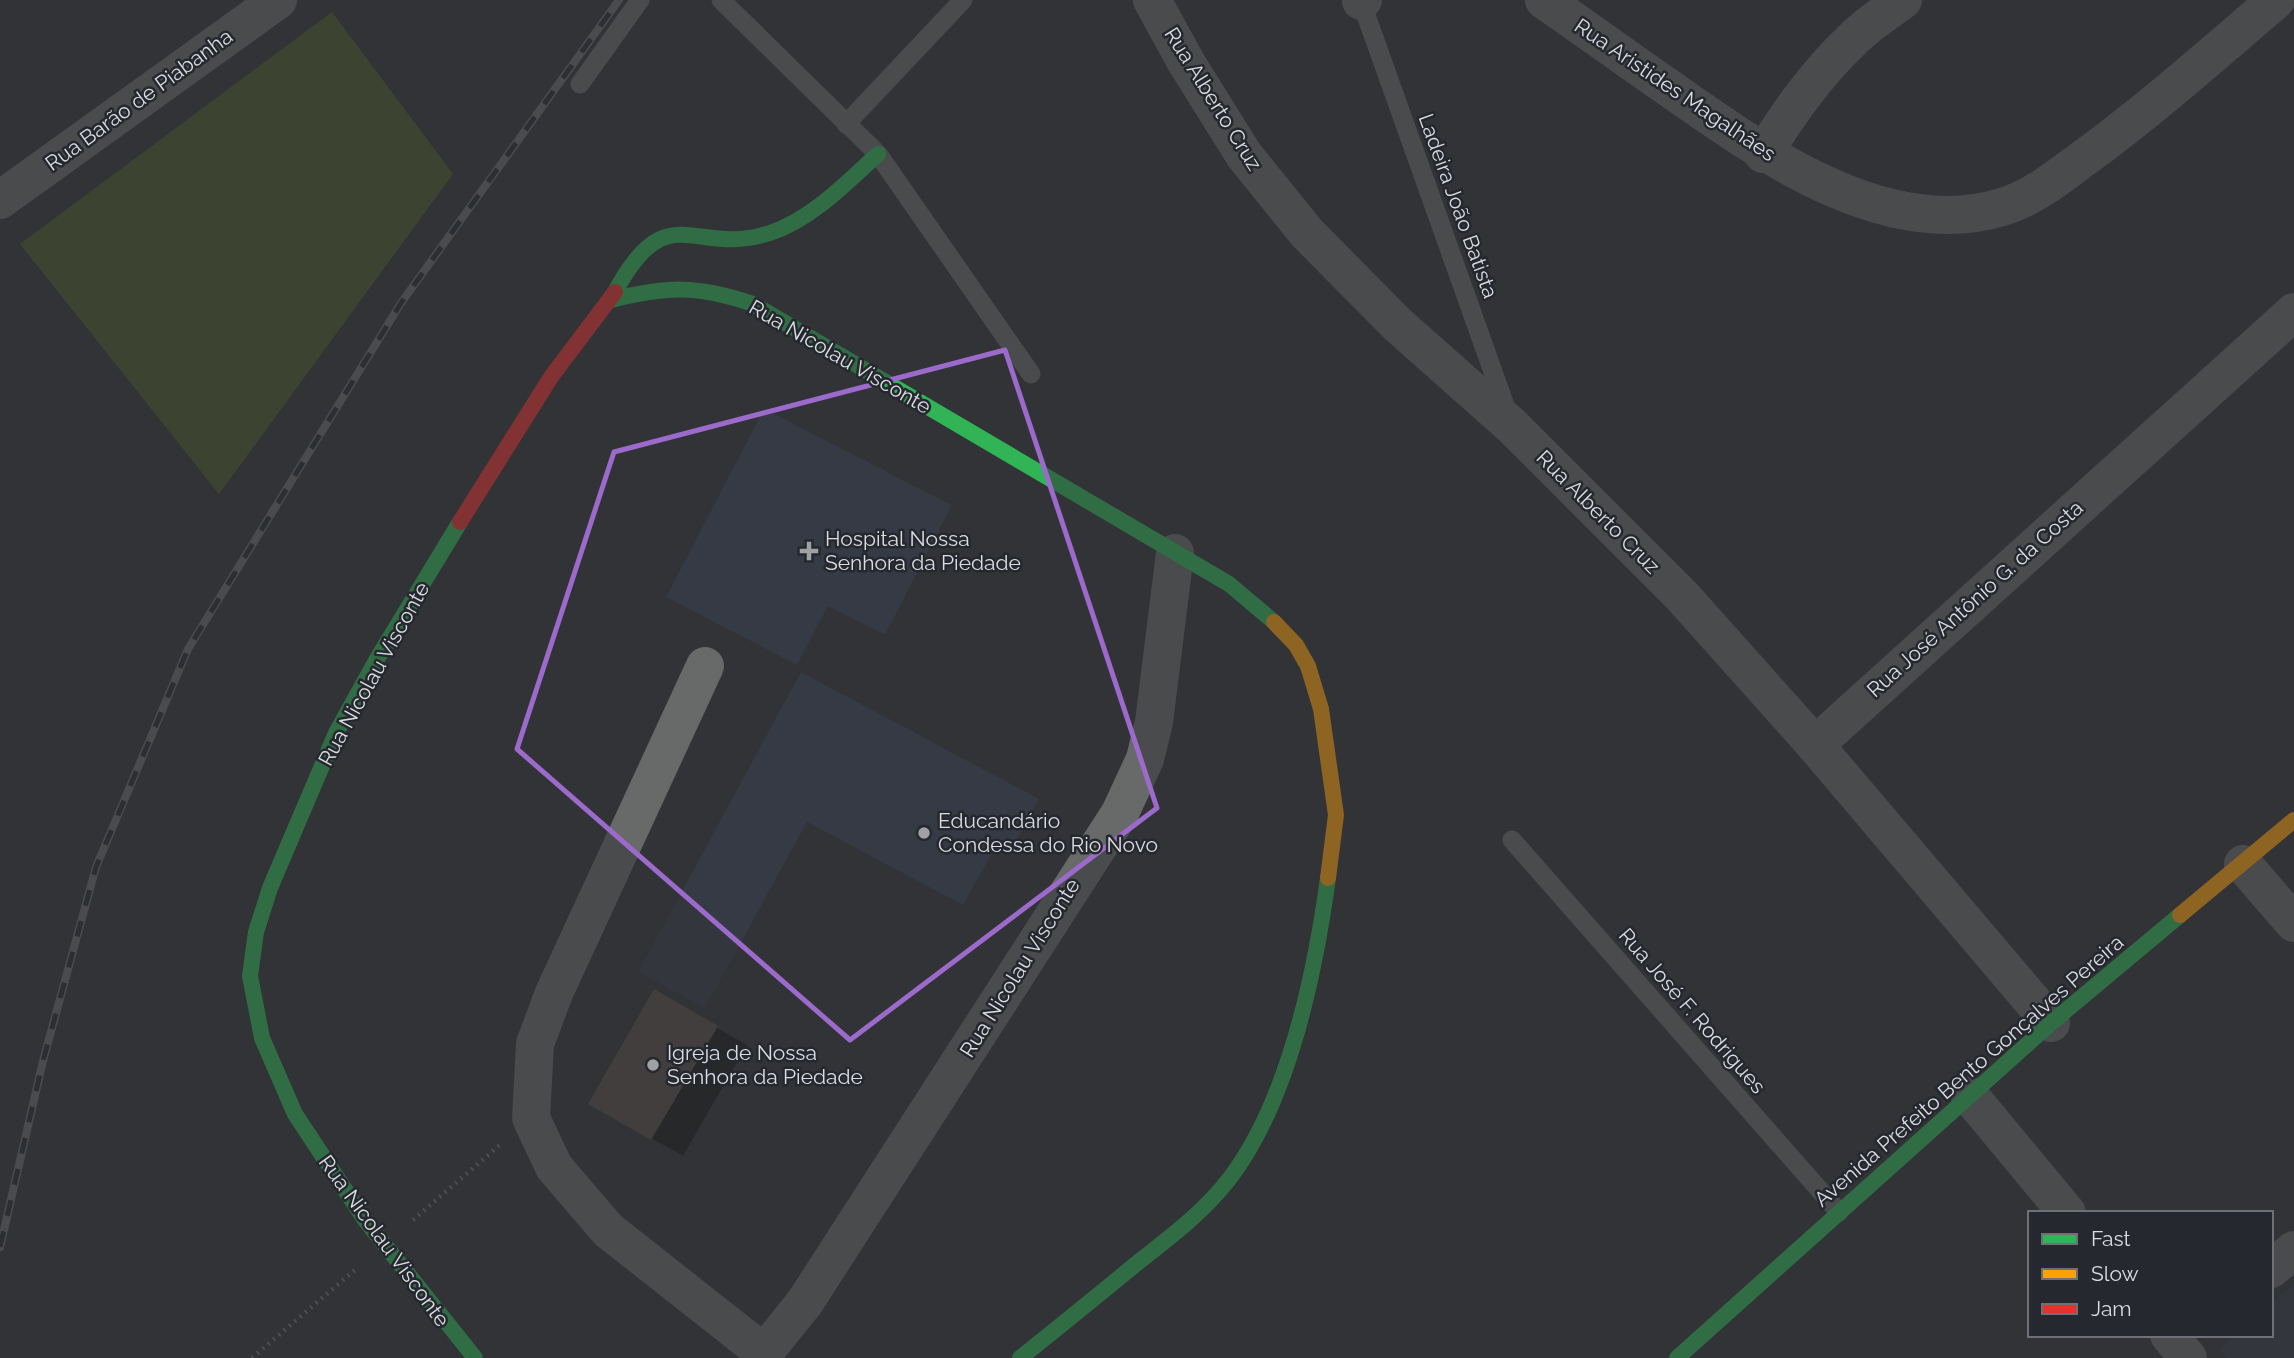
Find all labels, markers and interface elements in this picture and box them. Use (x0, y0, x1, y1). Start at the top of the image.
street label: Rua Aristides Magalhães (1570, 13, 1781, 166)
street label: Rua Barão de Piabanha (40, 23, 237, 176)
street label: Rua Alberto Cruz (1159, 23, 1267, 175)
street label: Ladeira João Batista (1413, 110, 1503, 301)
street label: Rua Nicolau Visconte (745, 294, 936, 419)
street label: Rua Alberto Cruz (1532, 445, 1665, 578)
street label: Rua José Antônio G. da Costa (1862, 495, 2088, 702)
place label: Hospital Nossa Senhora da Piedade (825, 526, 1021, 575)
marker: Hospital Nossa Senhora da Piedade (799, 541, 819, 561)
street label: Rua Nicolau Visconte (313, 578, 434, 770)
place label: Educandário Condessa do Rio Novo (938, 808, 1158, 857)
marker: Educandário Condessa do Rio Novo (916, 825, 932, 841)
street label: Rua Nicolau Visconte (954, 874, 1085, 1062)
street label: Rua José F. Rodrigues (1614, 923, 1771, 1099)
street label: Avenida Prefeito Bento Gonçalves Pereira (1809, 929, 2128, 1212)
place label: Igreja de Nossa Senhora da Piedade (667, 1040, 863, 1089)
marker: Igreja de Nossa Senhora da Piedade (645, 1057, 661, 1073)
street label: Rua Nicolau Visconte (314, 1150, 455, 1331)
legend (2028, 1211, 2273, 1337)
text: Fast (2091, 1226, 2131, 1251)
text: Slow (2091, 1261, 2139, 1286)
text: Jam (2091, 1296, 2132, 1321)

